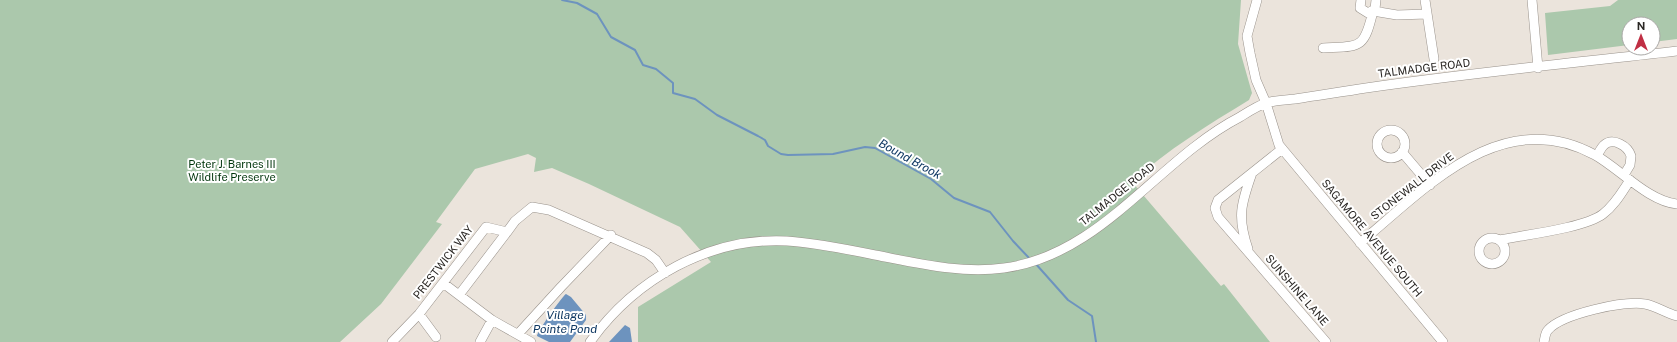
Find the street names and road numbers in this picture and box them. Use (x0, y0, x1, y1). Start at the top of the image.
street label: TALMADGE ROAD (1377, 56, 1471, 80)
street label: STONEWALL DRIVE (1368, 150, 1456, 222)
street label: TALMADGE ROAD (1077, 160, 1157, 228)
street label: SAGAMORE AVENUE SOUTH (1319, 177, 1425, 299)
street label: PRESTWICK WAY (411, 223, 475, 301)
street label: SUNSHINE LANE (1263, 252, 1331, 328)

